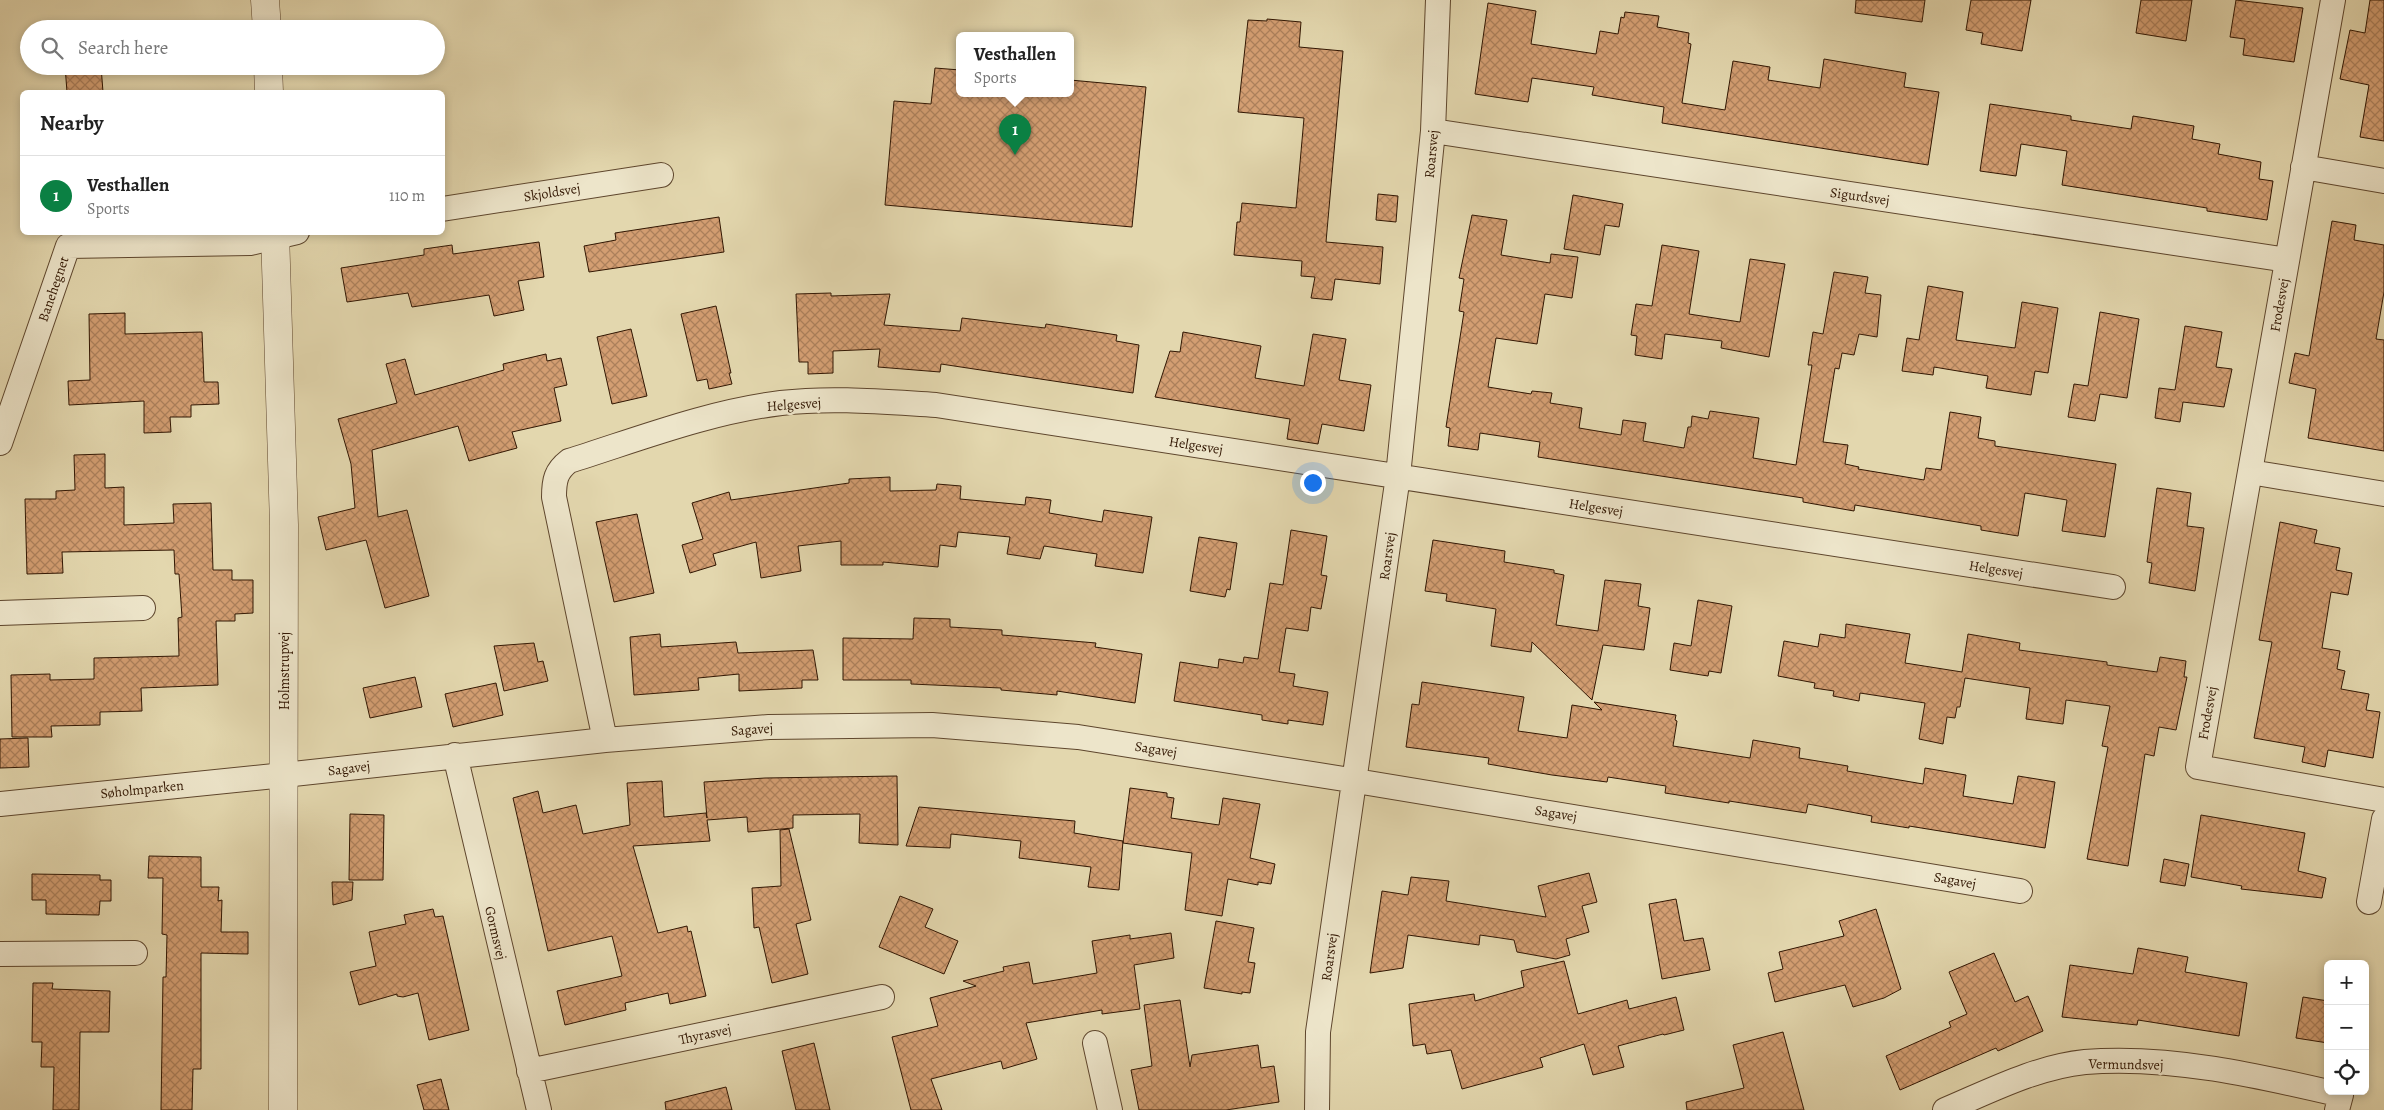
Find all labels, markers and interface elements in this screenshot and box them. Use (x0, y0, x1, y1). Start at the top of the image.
search box (20, 20, 445, 75)
popup (956, 32, 1074, 97)
icon: search (38, 34, 66, 62)
text: Search here (78, 35, 168, 61)
text: Vesthallen (974, 41, 1056, 67)
text: Sports (974, 67, 1017, 89)
text: Nearby (40, 109, 103, 137)
pin: 1 (999, 114, 1031, 155)
street label: Roarsvej (1420, 129, 1443, 179)
text: Vesthallen (87, 172, 169, 198)
street label: Skjoldsvej (522, 179, 582, 206)
street label: Sigurdsvej (1829, 183, 1891, 210)
text: 1 (53, 185, 59, 207)
text: 110 m (389, 185, 425, 207)
text: Sports (87, 198, 130, 220)
street label: Banehegnet (33, 254, 74, 324)
street label: Frodesvej (2265, 277, 2294, 333)
street label: Helgesvej (766, 393, 822, 416)
street label: Helgesvej (1167, 432, 1224, 459)
your location (1300, 470, 1326, 496)
street label: Helgesvej (1567, 494, 1624, 521)
street label: Roarsvej (1375, 531, 1400, 581)
street label: Helgesvej (1967, 556, 2024, 583)
street label: Holmstrupvej (275, 632, 294, 710)
street label: Frodesvej (2193, 685, 2222, 741)
street label: Sagavej (730, 719, 774, 740)
street label: Sagavej (1133, 737, 1178, 762)
street label: Sagavej (327, 756, 371, 781)
street label: Søholmparken (100, 776, 185, 803)
street label: Sagavej (1533, 801, 1578, 826)
street label: Sagavej (1932, 867, 1978, 894)
street label: Gormsvej (480, 904, 511, 962)
street label: Roarsvej (1317, 932, 1342, 982)
map controls (2324, 960, 2369, 1095)
button: + (2324, 960, 2369, 1005)
button: − (2324, 1005, 2369, 1050)
street label: Thyrasvej (677, 1020, 733, 1049)
button: locate (2324, 1050, 2369, 1095)
street label: Vermundsvej (2087, 1054, 2164, 1075)

